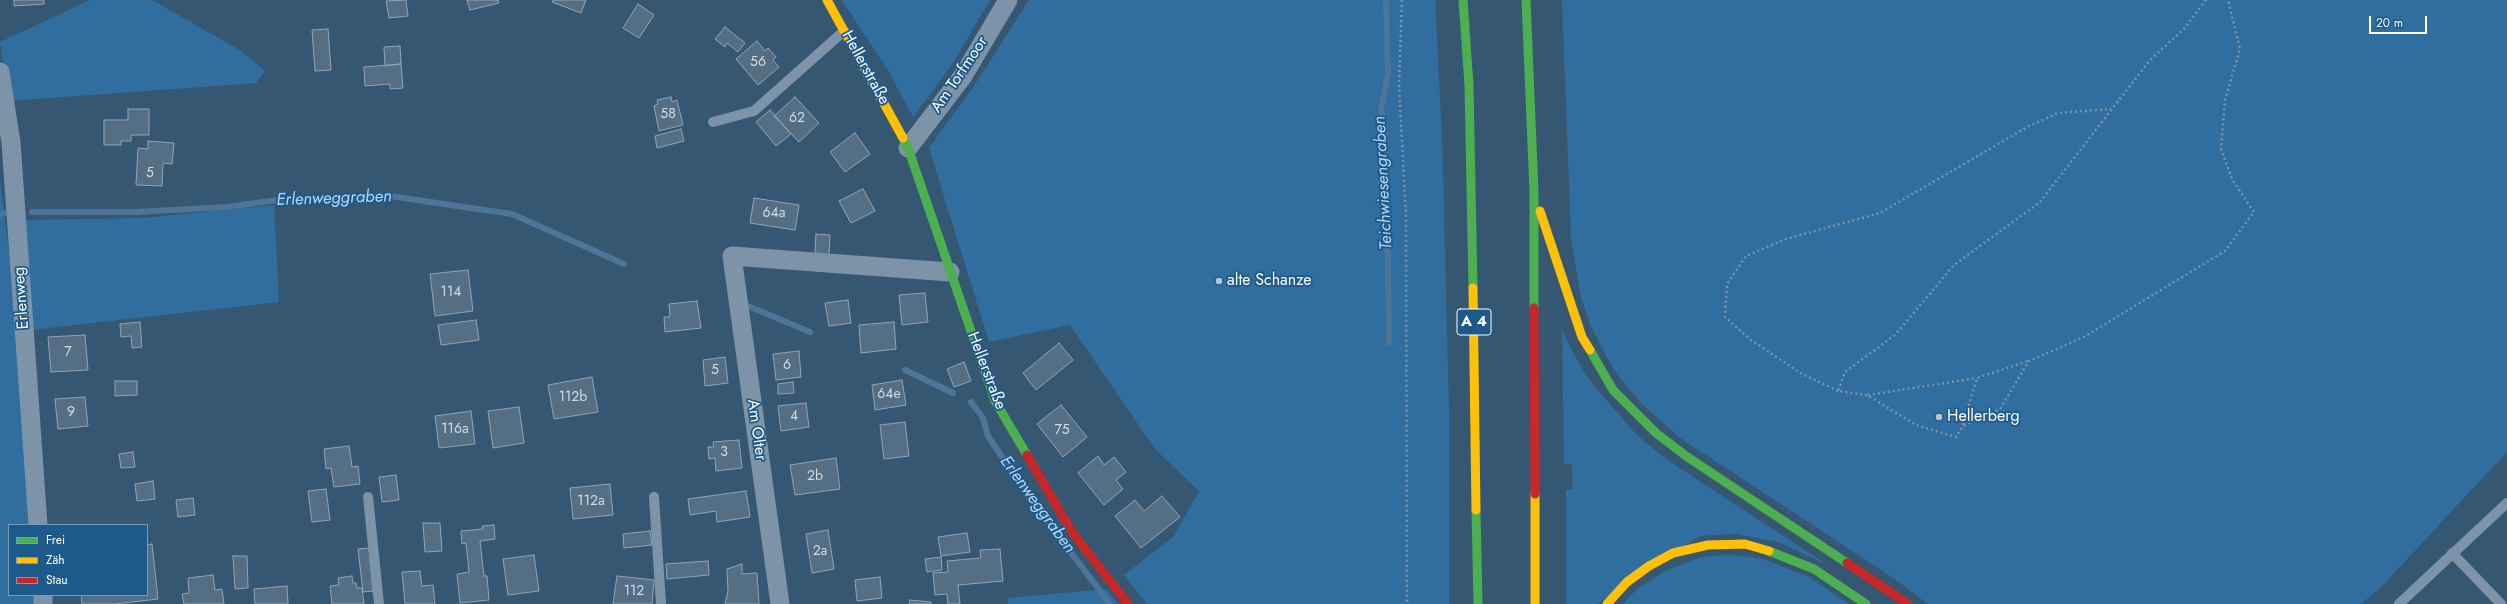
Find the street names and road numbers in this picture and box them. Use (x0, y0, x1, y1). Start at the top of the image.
street label: Hellerstraße (837, 28, 893, 108)
street label: Am Torfmoor (927, 33, 993, 117)
street label: Erlenweg (10, 266, 34, 330)
road number: A 4 (1457, 309, 1491, 335)
street label: Hellerstraße (962, 330, 1010, 412)
street label: Am Olter (742, 398, 770, 462)

